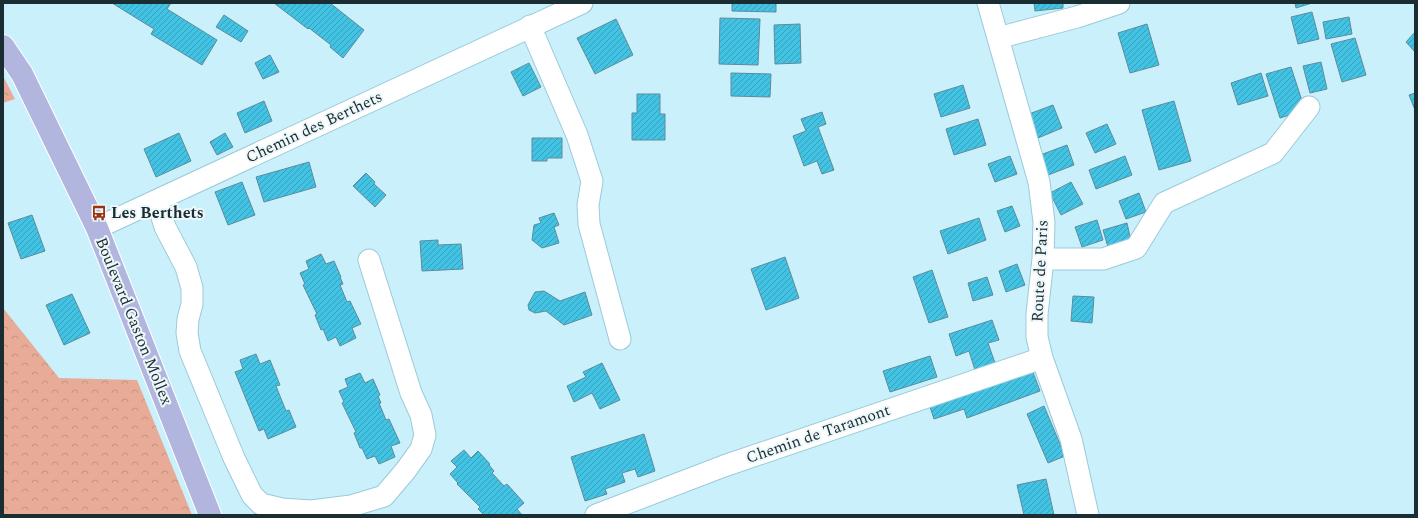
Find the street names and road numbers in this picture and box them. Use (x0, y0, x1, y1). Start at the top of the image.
street label: Chemin des Berthets (242, 85, 386, 169)
street label: Route de Paris (1025, 219, 1055, 323)
street label: Boulevard Gaston Mollex (89, 234, 179, 409)
street label: Chemin de Taramont (743, 398, 894, 470)

